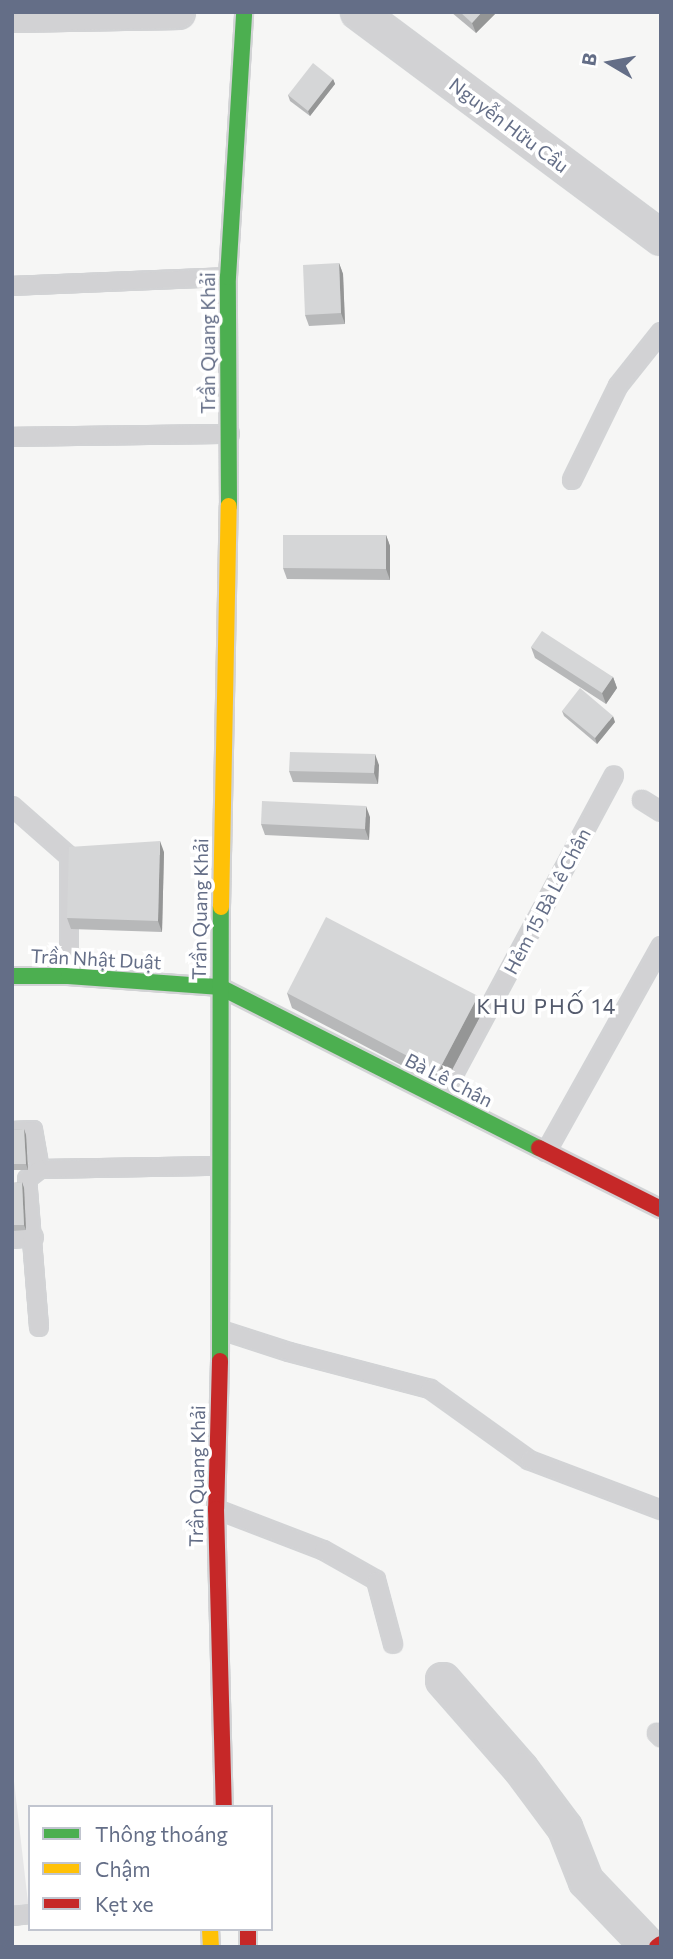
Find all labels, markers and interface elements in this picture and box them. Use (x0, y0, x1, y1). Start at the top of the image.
north arrow (575, 28, 645, 98)
text: B (576, 51, 601, 67)
street label: Nguyễn Hữu Cầu (445, 73, 573, 177)
street label: Trần Quang Khải (197, 272, 219, 414)
street label: Hẻm 15 Bà Lê Chân (499, 824, 595, 978)
street label: Trần Quang Khải (187, 838, 213, 980)
street label: Trần Nhật Duật (30, 944, 162, 974)
district label: KHU PHỐ 14 (478, 993, 616, 1019)
street label: Bà Lê Chân (402, 1048, 496, 1112)
street label: Trần Quang Khải (184, 1405, 210, 1547)
legend (28, 1805, 273, 1931)
text: Thông thoáng (95, 1821, 228, 1846)
text: Chậm (95, 1856, 151, 1881)
text: Kẹt xe (95, 1891, 154, 1916)

